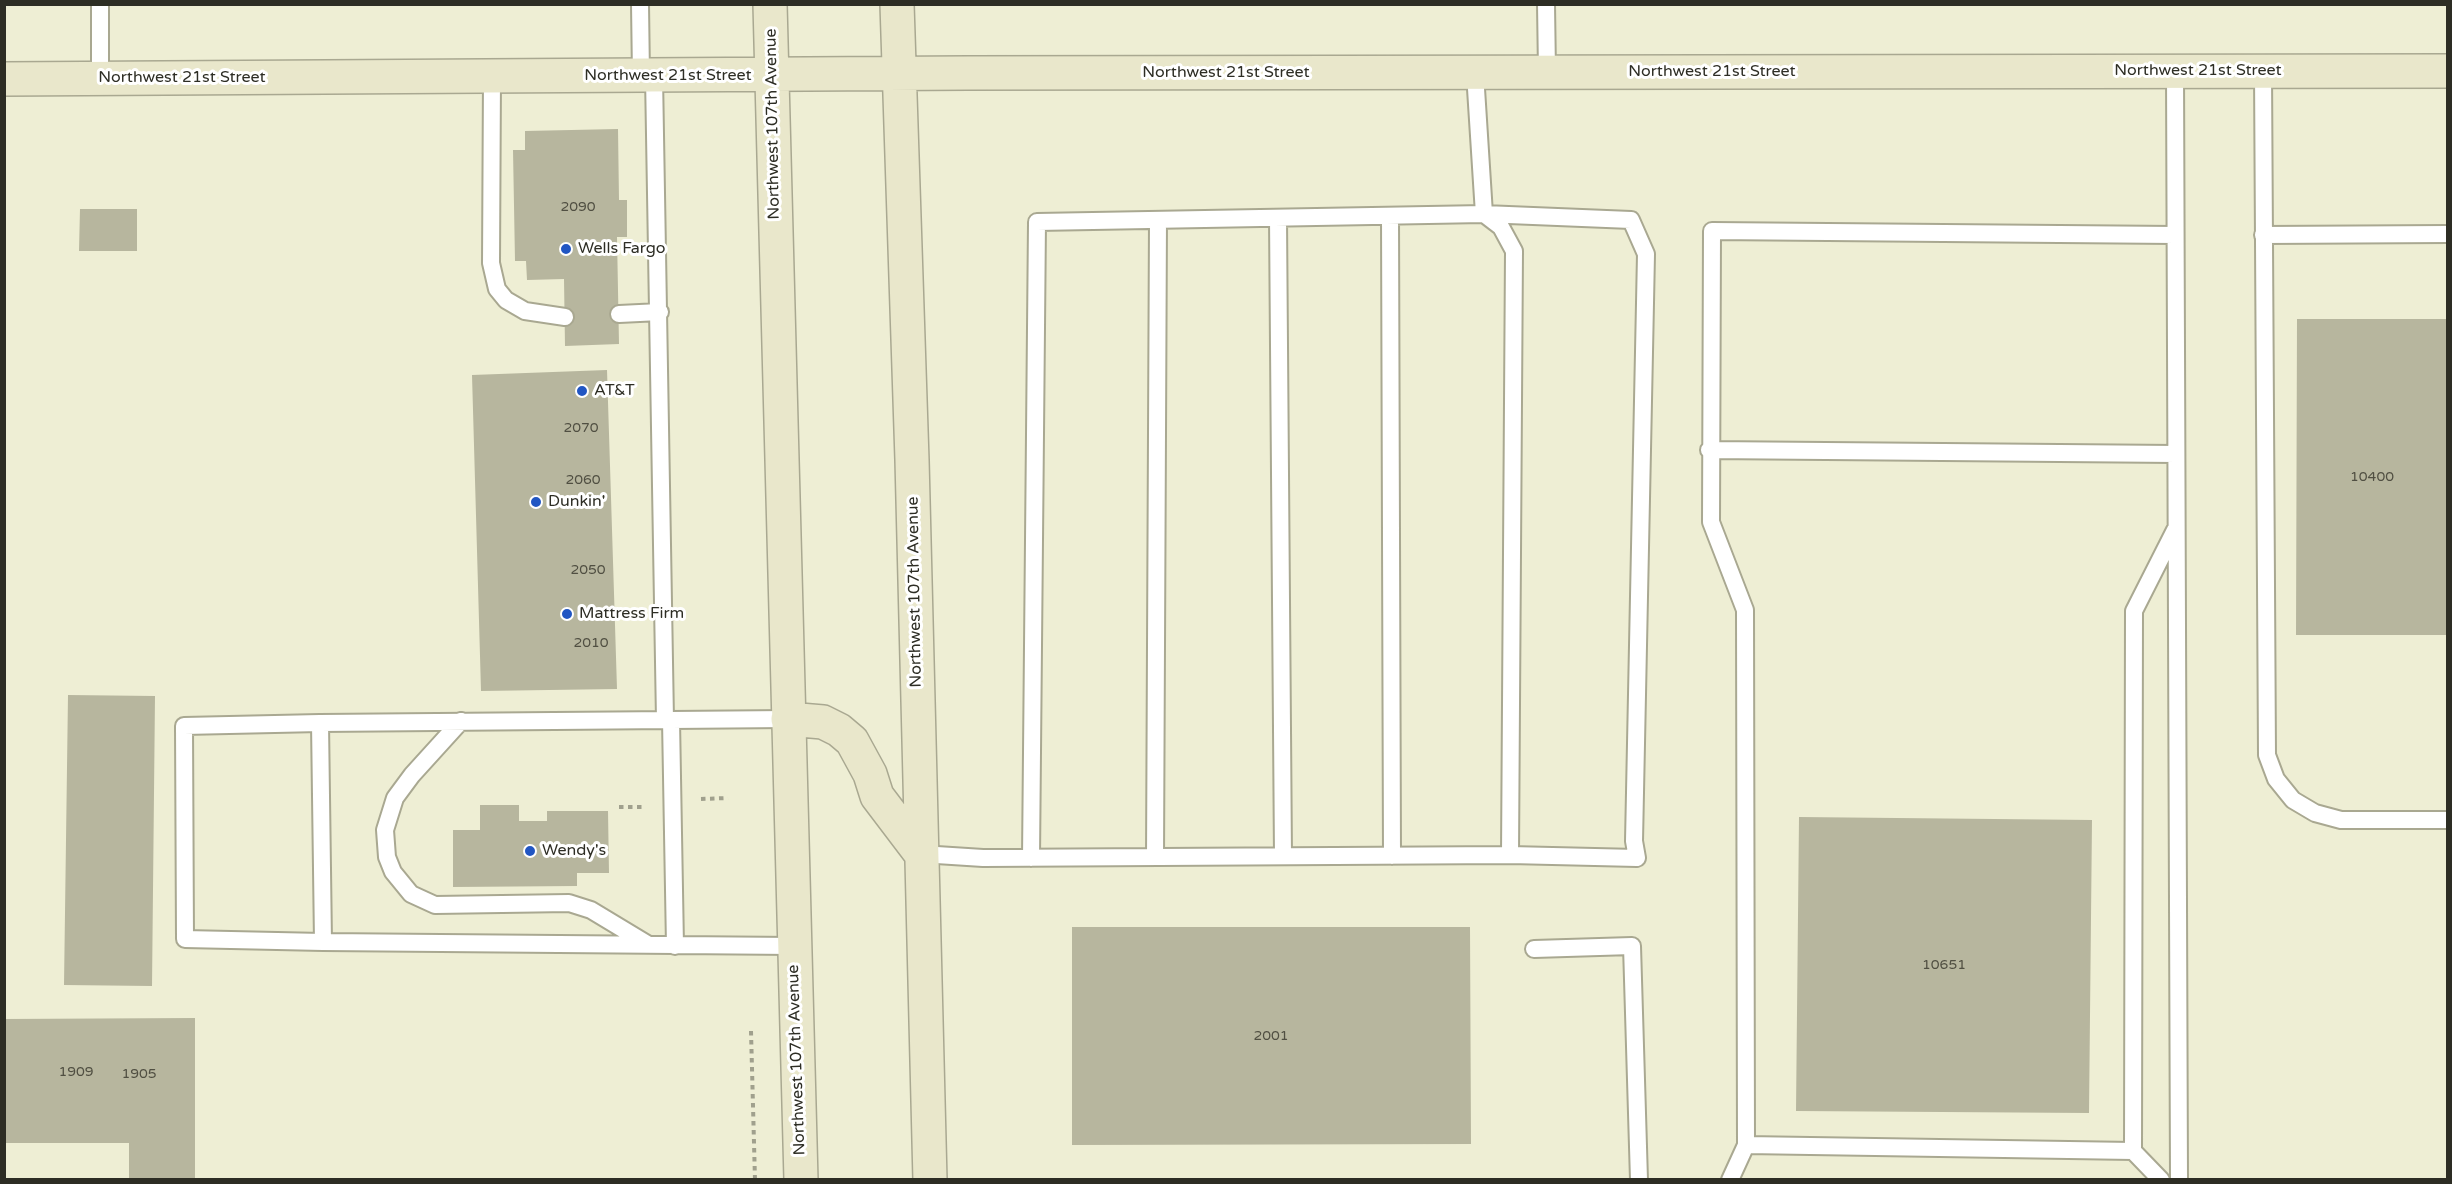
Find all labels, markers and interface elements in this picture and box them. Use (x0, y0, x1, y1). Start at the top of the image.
street label: Northwest 107th Avenue (762, 28, 784, 220)
street label: Northwest 21st Street (2114, 61, 2282, 81)
street label: Northwest 21st Street (1628, 62, 1796, 82)
street label: Northwest 21st Street (1142, 63, 1310, 83)
street label: Northwest 21st Street (584, 66, 752, 86)
street label: Northwest 21st Street (98, 68, 266, 88)
house number: 2090 (560, 199, 596, 215)
place label: Wells Fargo (578, 239, 666, 259)
marker: Wells Fargo (559, 242, 573, 256)
place label: AT&T (594, 381, 635, 401)
marker: AT&T (575, 384, 589, 398)
house number: 2070 (563, 420, 599, 436)
house number: 10400 (2350, 469, 2394, 485)
house number: 2060 (565, 472, 601, 488)
place label: Dunkin' (548, 492, 605, 512)
marker: Dunkin' (529, 495, 543, 509)
street label: Northwest 107th Avenue (904, 496, 926, 688)
house number: 2050 (570, 562, 606, 578)
place label: Mattress Firm (579, 604, 684, 624)
marker: Mattress Firm (560, 607, 574, 621)
house number: 2010 (573, 635, 609, 651)
place label: Wendy's (542, 841, 606, 861)
marker: Wendy's (523, 844, 537, 858)
house number: 10651 (1922, 957, 1966, 973)
street label: Northwest 107th Avenue (784, 964, 810, 1156)
house number: 2001 (1253, 1028, 1289, 1044)
house number: 1909 (58, 1064, 94, 1080)
house number: 1905 (121, 1066, 157, 1082)

